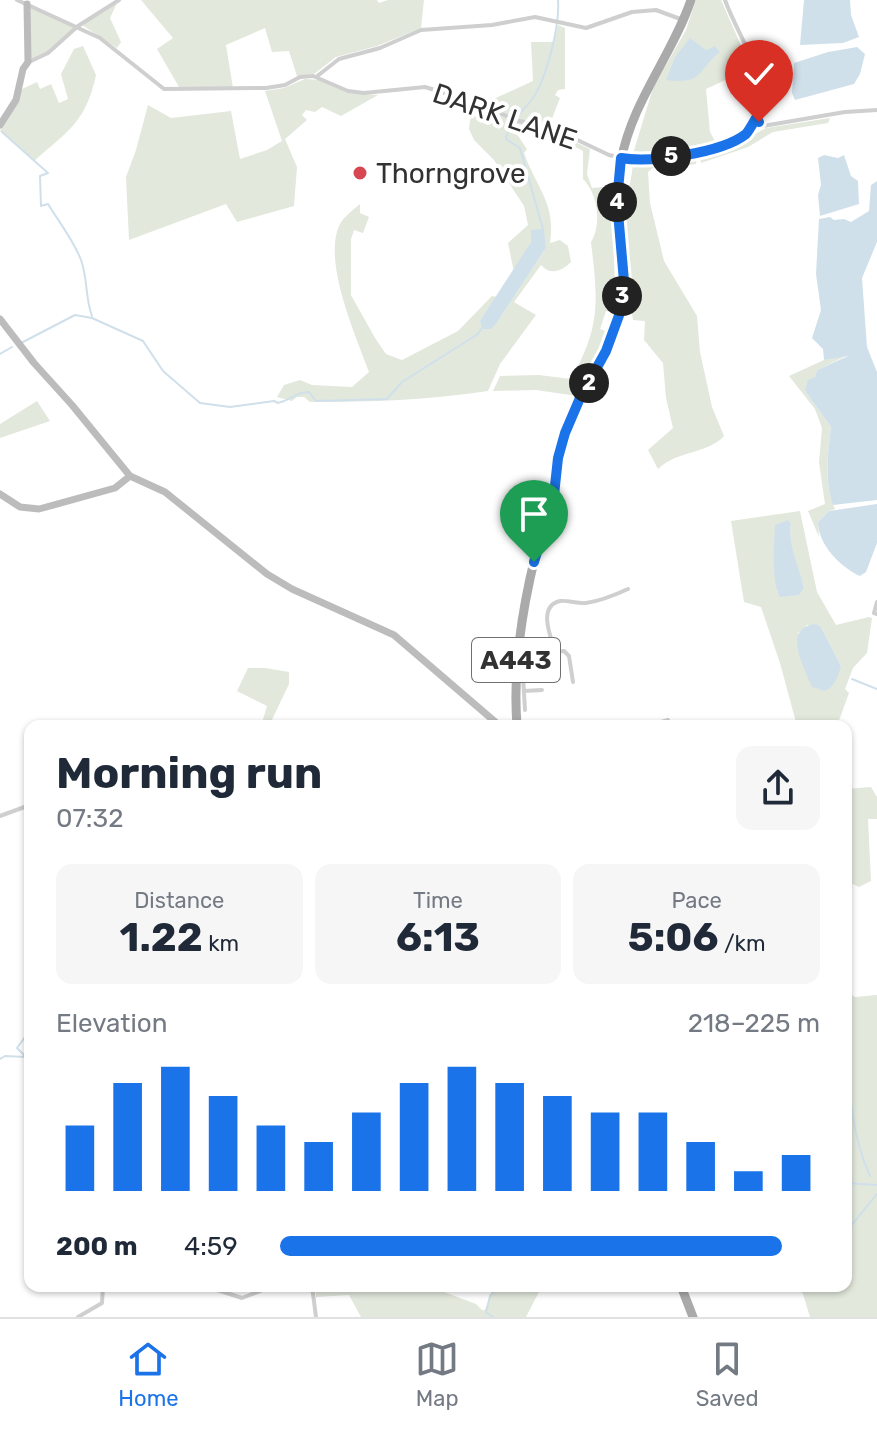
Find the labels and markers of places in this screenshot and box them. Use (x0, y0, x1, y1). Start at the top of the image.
pin (725, 40, 793, 122)
pin: 5 (651, 136, 691, 176)
place label: Thorngrove (376, 157, 526, 190)
marker: Thorngrove (351, 164, 369, 182)
pin: 4 (597, 182, 637, 222)
pin: 3 (602, 276, 642, 316)
pin: 2 (569, 363, 609, 403)
pin (500, 480, 568, 562)

